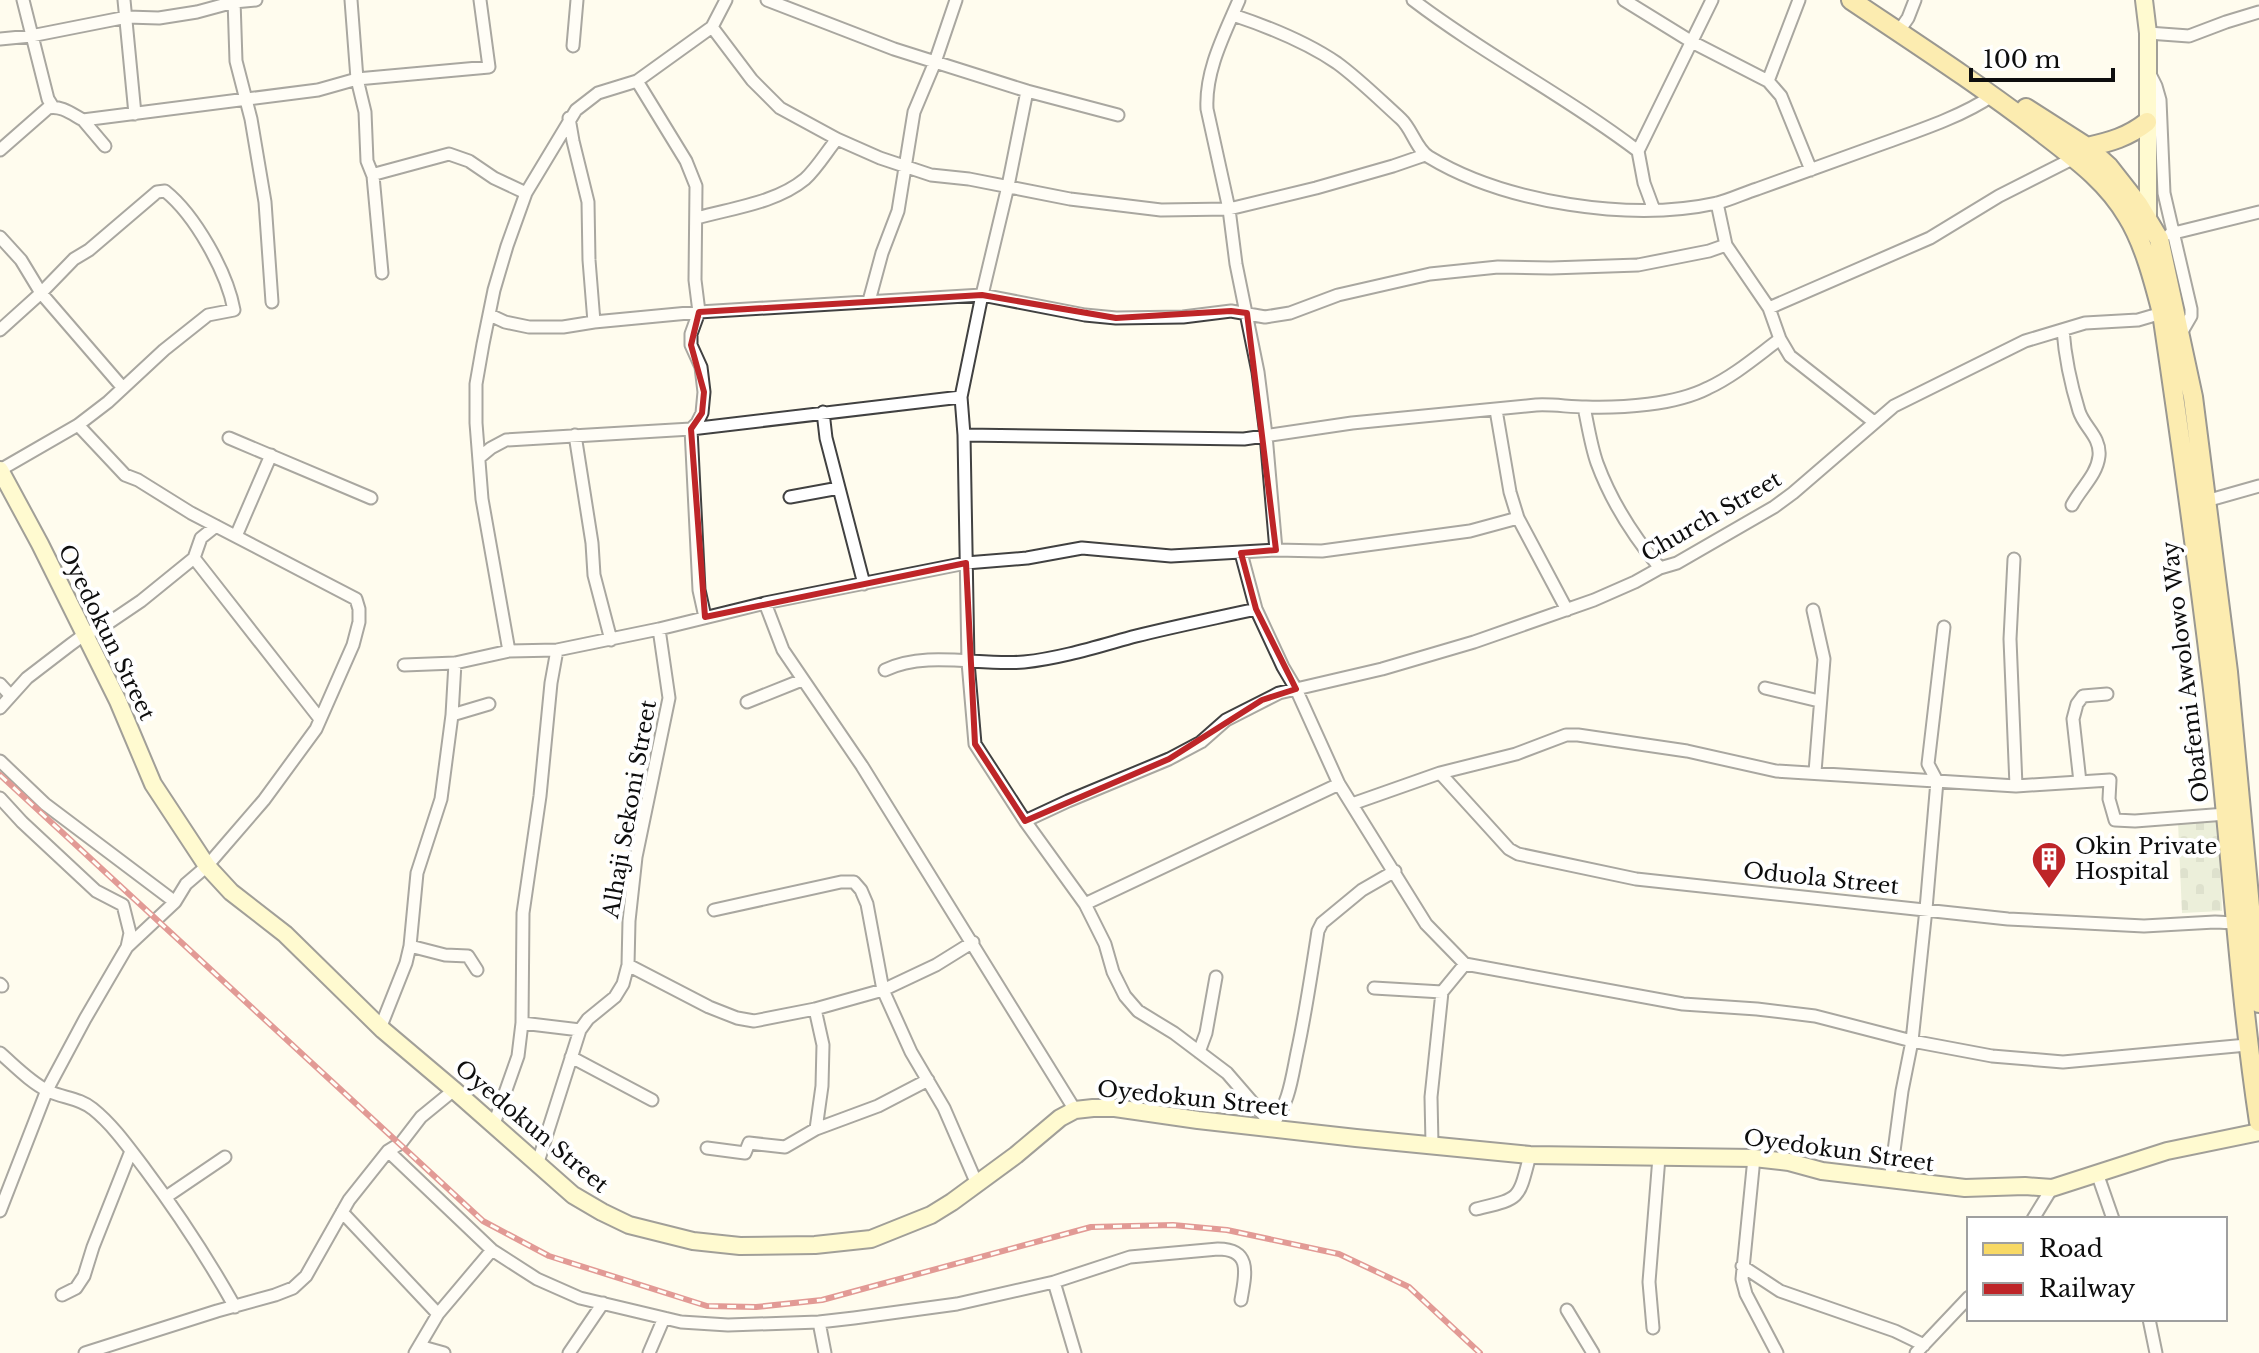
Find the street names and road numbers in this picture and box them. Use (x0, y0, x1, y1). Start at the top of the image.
street label: Church Street (1636, 465, 1787, 567)
street label: Oyedokun Street (52, 540, 161, 725)
street label: Obafemi Awolowo Way (2156, 540, 2215, 804)
street label: Alhaji Sekoni Street (597, 697, 662, 921)
street label: Oduola Street (1742, 857, 1901, 900)
street label: Oyedokun Street (449, 1054, 614, 1199)
street label: Oyedokun Street (1096, 1075, 1291, 1122)
street label: Oyedokun Street (1742, 1124, 1937, 1177)

